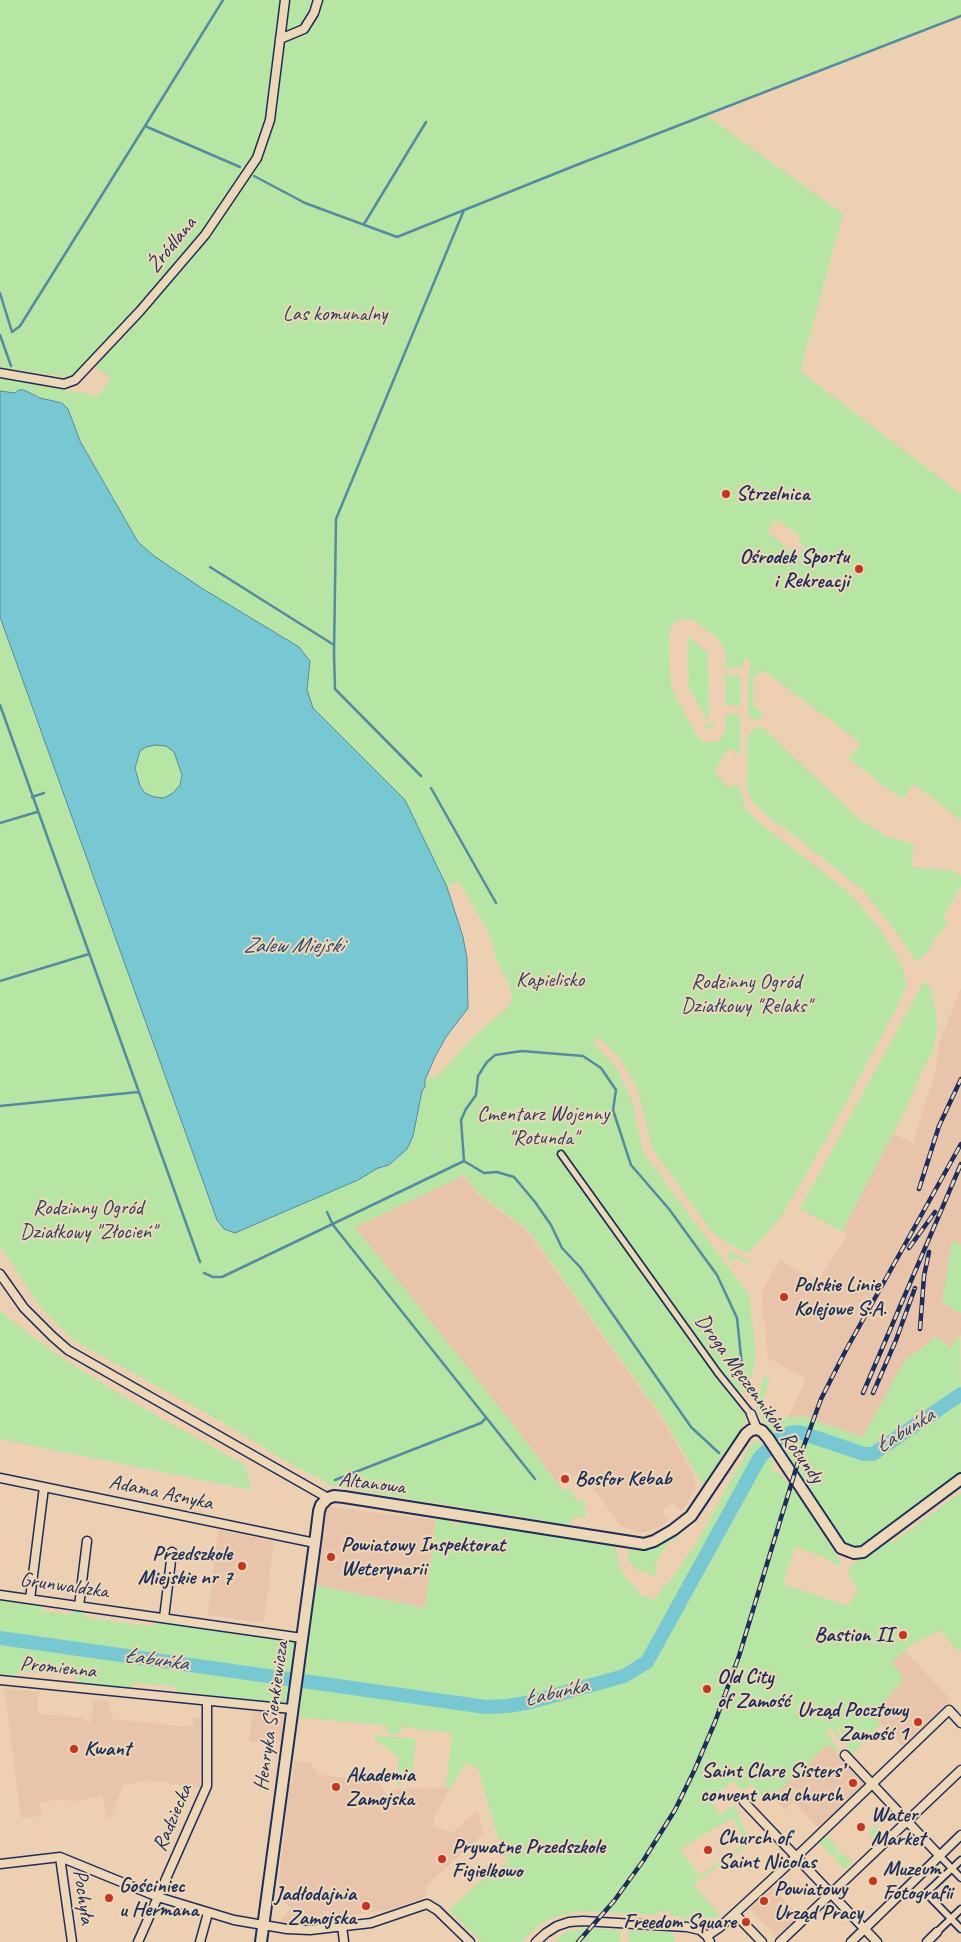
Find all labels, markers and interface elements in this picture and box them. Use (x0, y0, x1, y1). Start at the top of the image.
street label: Źródlana (142, 212, 202, 278)
park label: Las komunalny (283, 301, 387, 327)
place label: Strzelnica (736, 481, 809, 507)
marker: Strzelnica (720, 488, 732, 500)
place label: Ośrodek Sportu i Rekreacji (739, 544, 849, 594)
marker: Ośrodek Sportu i Rekreacji (853, 563, 865, 575)
water label: Zalew Miejski (243, 933, 343, 959)
park label: Kąpielisko (516, 967, 584, 993)
park label: Rodzinny Ogród Działkowy "Relaks" (681, 969, 811, 1019)
park label: Cmentarz Wojenny "Rotunda" (477, 1101, 609, 1151)
park label: Rodzinny Ogród Działkowy "Złocień" (20, 1195, 156, 1245)
place label: Polskie Linie Kolejowe S.A. (794, 1272, 886, 1322)
marker: Polskie Linie Kolejowe S.A. (778, 1291, 790, 1303)
street label: Droga Męczenników Rotundy (689, 1309, 829, 1489)
water label: Łabuńka (871, 1403, 939, 1459)
place label: Bosfor Kebab (575, 1466, 672, 1492)
street label: Altanowa (337, 1467, 407, 1501)
street label: Adama Asnyka (107, 1470, 215, 1516)
marker: Bosfor Kebab (559, 1473, 571, 1485)
place label: Powiatowy Inspektorat Weterynarii (341, 1532, 505, 1582)
place label: Przedszkole Miejskie nr 7 (138, 1541, 232, 1591)
marker: Powiatowy Inspektorat Weterynarii (325, 1551, 337, 1563)
marker: Przedszkole Miejskie nr 7 (236, 1560, 248, 1572)
street label: Grunwaldzka (18, 1567, 110, 1605)
place label: Bastion II (814, 1622, 893, 1648)
marker: Bastion II (897, 1629, 909, 1641)
street label: Henryka Sienkiewicza (249, 1640, 295, 1792)
water label: Łabuńka (122, 1642, 190, 1678)
street label: Promienna (19, 1651, 97, 1685)
place label: Old City of Zamość (717, 1664, 790, 1714)
water label: Łabuńka (522, 1673, 590, 1713)
marker: Old City of Zamość (701, 1683, 713, 1695)
place label: Urząd Pocztowy Zamość 1 (797, 1697, 908, 1747)
marker: Urząd Pocztowy Zamość 1 (912, 1716, 924, 1728)
place label: Kwant (84, 1736, 131, 1762)
marker: Kwant (68, 1743, 80, 1755)
place label: Saint Clare Sisters’ convent and church (700, 1758, 843, 1808)
place label: Akademia Zamojska (346, 1762, 415, 1812)
marker: Saint Clare Sisters’ convent and church (847, 1777, 859, 1789)
street label: Radziecka (148, 1781, 198, 1855)
marker: Akademia Zamojska (330, 1781, 342, 1793)
place label: Water Market (871, 1802, 925, 1852)
marker: Water Market (855, 1821, 867, 1833)
place label: Church of Saint Nicolas (718, 1825, 816, 1875)
place label: Prywatne Przedszkole Figielkowo (452, 1834, 605, 1884)
marker: Church of Saint Nicolas (702, 1844, 714, 1856)
marker: Prywatne Przedszkole Figielkowo (436, 1853, 448, 1865)
place label: Muzeum Fotografii (883, 1856, 952, 1906)
street label: Pochyła (67, 1868, 99, 1926)
place label: Gościniec u Hermana (119, 1873, 198, 1923)
marker: Muzeum Fotografii (867, 1875, 879, 1887)
place label: Powiatowy Urząd Pracy (774, 1876, 863, 1926)
place label: Jadłodajnia Zamojska (275, 1881, 356, 1931)
marker: Gościniec u Hermana (103, 1892, 115, 1904)
marker: Powiatowy Urząd Pracy (758, 1895, 770, 1907)
marker: Jadłodajnia Zamojska (360, 1900, 372, 1912)
place label: Freedom Square (623, 1909, 736, 1935)
marker: Freedom Square (740, 1916, 752, 1928)

